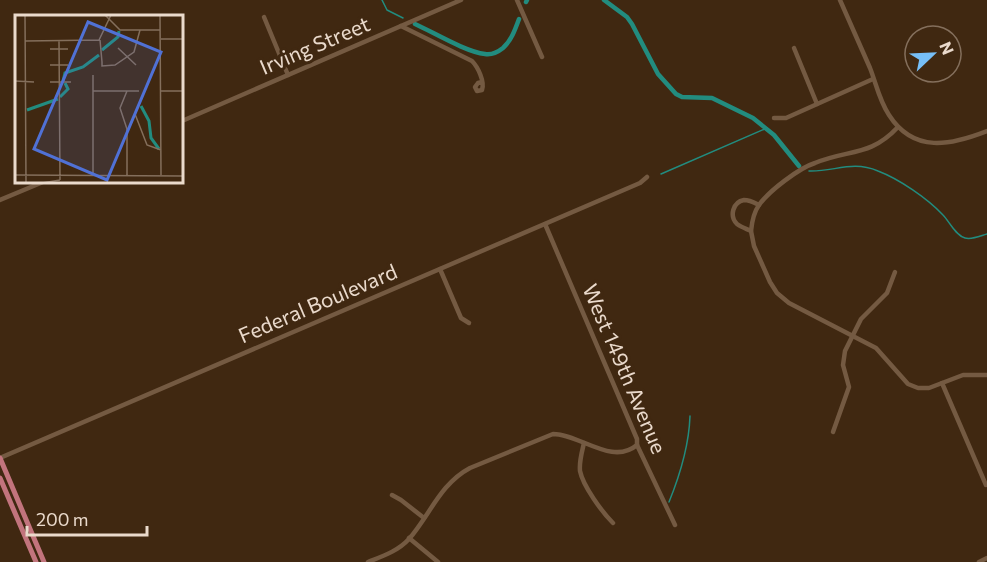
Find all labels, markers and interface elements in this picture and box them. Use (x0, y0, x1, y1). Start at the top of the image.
street label: Irving Street (256, 10, 373, 79)
inset map (15, 15, 183, 183)
north arrow (903, 24, 963, 84)
text: N (936, 39, 958, 57)
street label: Federal Boulevard (234, 258, 401, 347)
street label: West 149th Avenue (578, 280, 672, 457)
scale bar (27, 499, 147, 537)
text: 200 m (36, 508, 89, 530)

